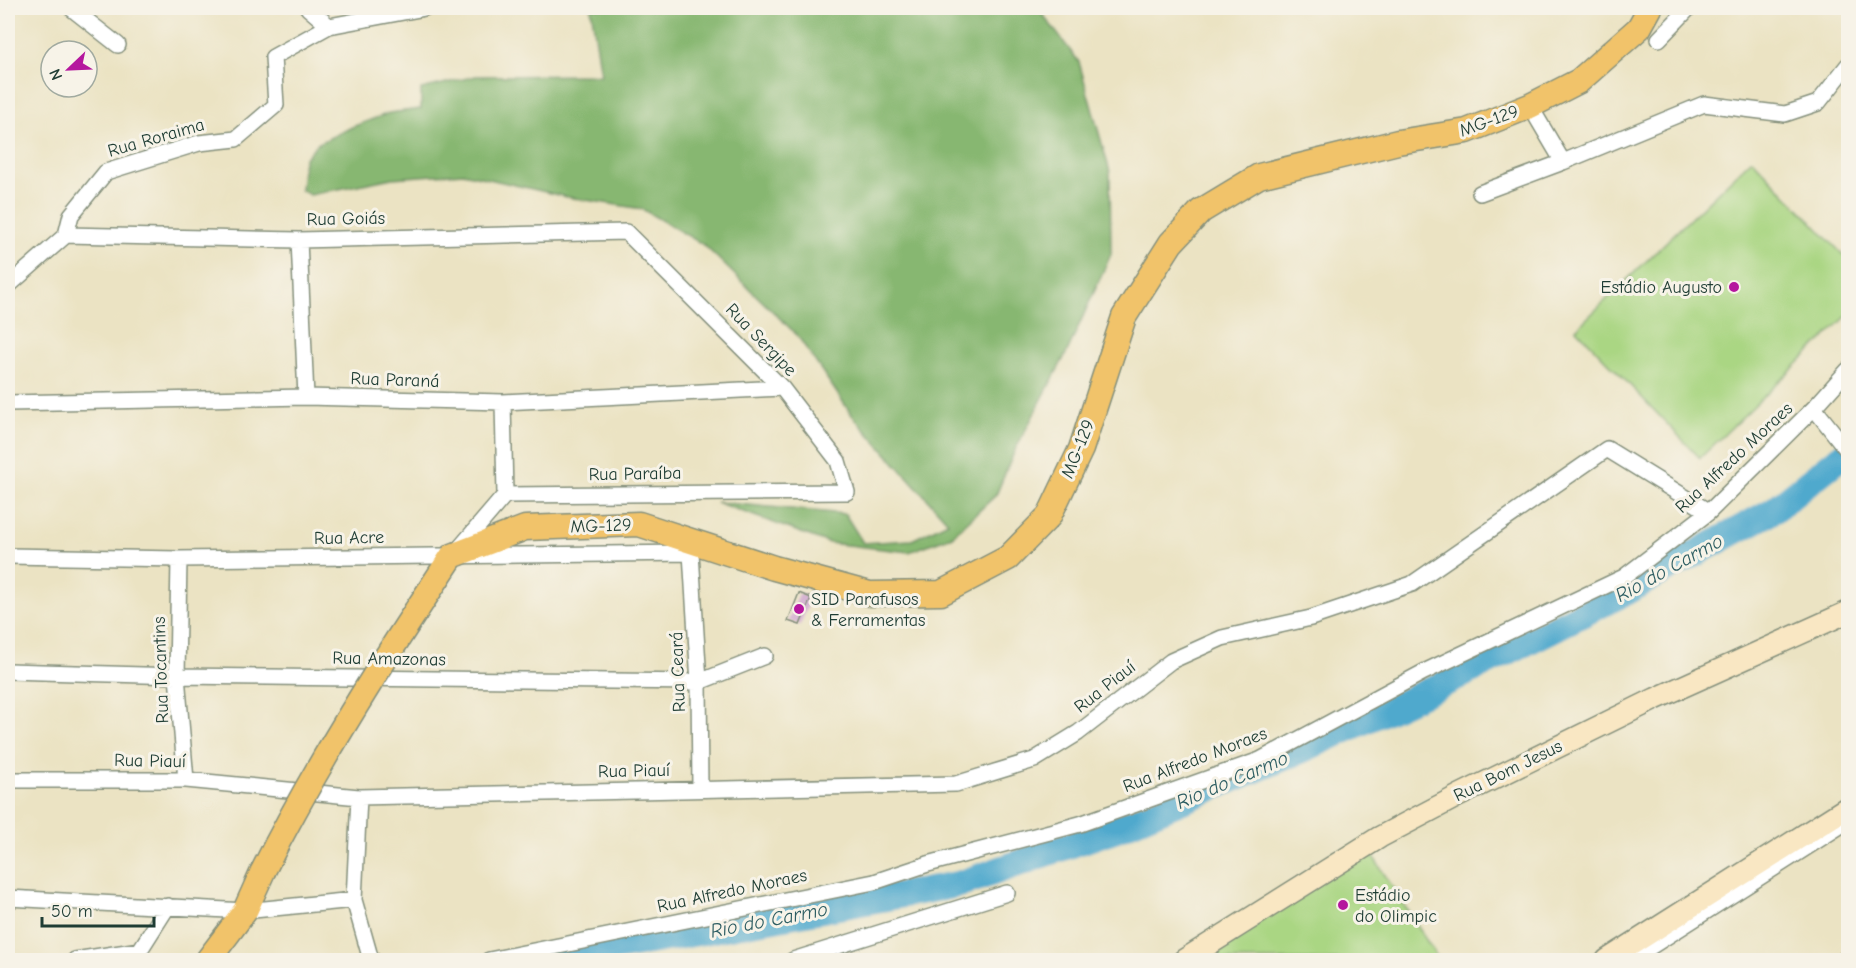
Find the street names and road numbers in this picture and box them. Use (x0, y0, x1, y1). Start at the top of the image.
street label: MG-129 (1457, 101, 1521, 141)
street label: Rua Roraima (105, 114, 207, 162)
street label: Rua Goiás (307, 208, 385, 230)
street label: Rua Sergipe (721, 299, 801, 381)
street label: Rua Paraná (350, 368, 440, 392)
street label: Rua Alfredo Moraes (1671, 398, 1797, 518)
street label: MG-129 (1057, 417, 1099, 481)
street label: Rua Paraíba (588, 463, 682, 485)
street label: MG-129 (570, 514, 632, 538)
street label: Rua Acre (314, 527, 384, 549)
street label: Rua Tocantins (149, 616, 173, 724)
street label: Rua Ceará (666, 631, 690, 713)
street label: Rua Amazonas (332, 648, 446, 670)
street label: Rua Piauí (1070, 656, 1141, 717)
street label: Rua Alfredo Moraes (1120, 723, 1270, 797)
street label: Rua Bom Jesus (1450, 736, 1566, 806)
street label: Rua Piauí (114, 750, 187, 772)
street label: Rua Piauí (598, 760, 671, 782)
street label: Rua Alfredo Moraes (655, 865, 809, 917)

